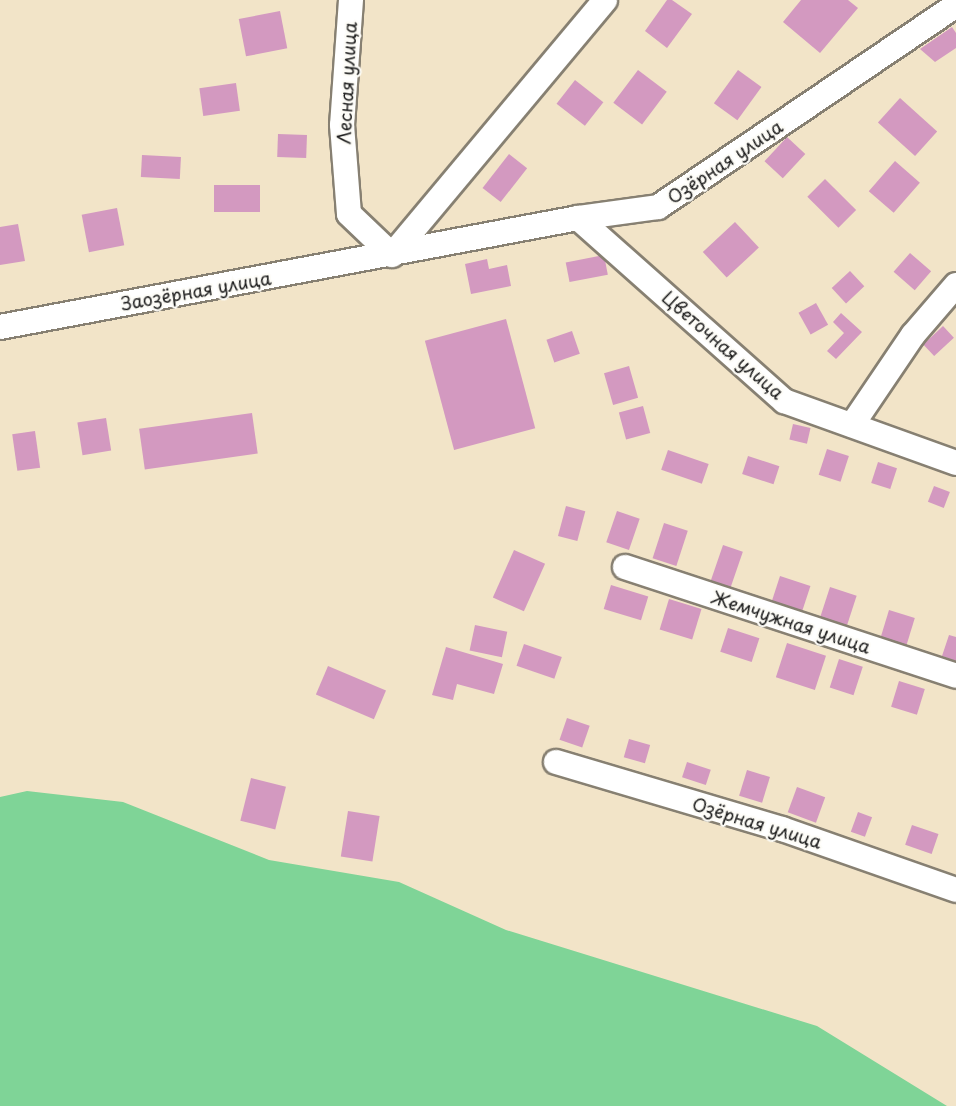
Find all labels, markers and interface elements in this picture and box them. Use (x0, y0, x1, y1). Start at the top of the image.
street label: Лесная улица (333, 21, 361, 145)
street label: Озёрная улица (663, 115, 787, 209)
street label: Заозёрная улица (119, 267, 273, 315)
street label: Цветочная улица (657, 286, 789, 404)
street label: Жемчужная улица (708, 586, 874, 658)
street label: Озёрная улица (689, 793, 825, 853)

